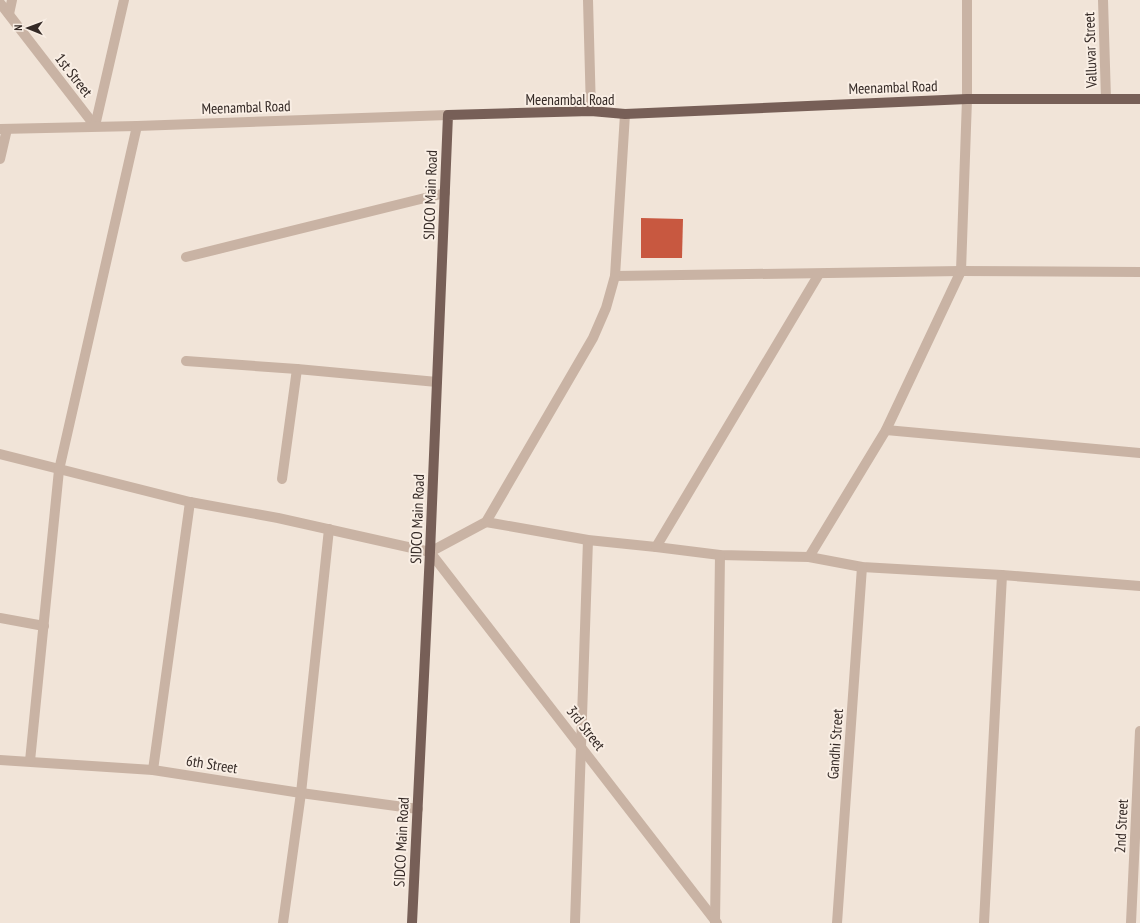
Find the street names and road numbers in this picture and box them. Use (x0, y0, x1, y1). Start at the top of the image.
street label: Valluvar Street (1079, 12, 1101, 89)
street label: 1st Street (51, 49, 97, 101)
street label: Meenambal Road (848, 76, 938, 98)
street label: Meenambal Road (526, 90, 614, 109)
street label: Meenambal Road (201, 96, 291, 118)
street label: SIDCO Main Road (419, 150, 441, 240)
street label: SIDCO Main Road (406, 474, 428, 564)
street label: 3rd Street (563, 702, 609, 754)
street label: Gandhi Street (823, 708, 847, 780)
street label: 6th Street (185, 751, 239, 777)
street label: SIDCO Main Road (389, 797, 413, 887)
street label: 2nd Street (1110, 799, 1132, 853)

